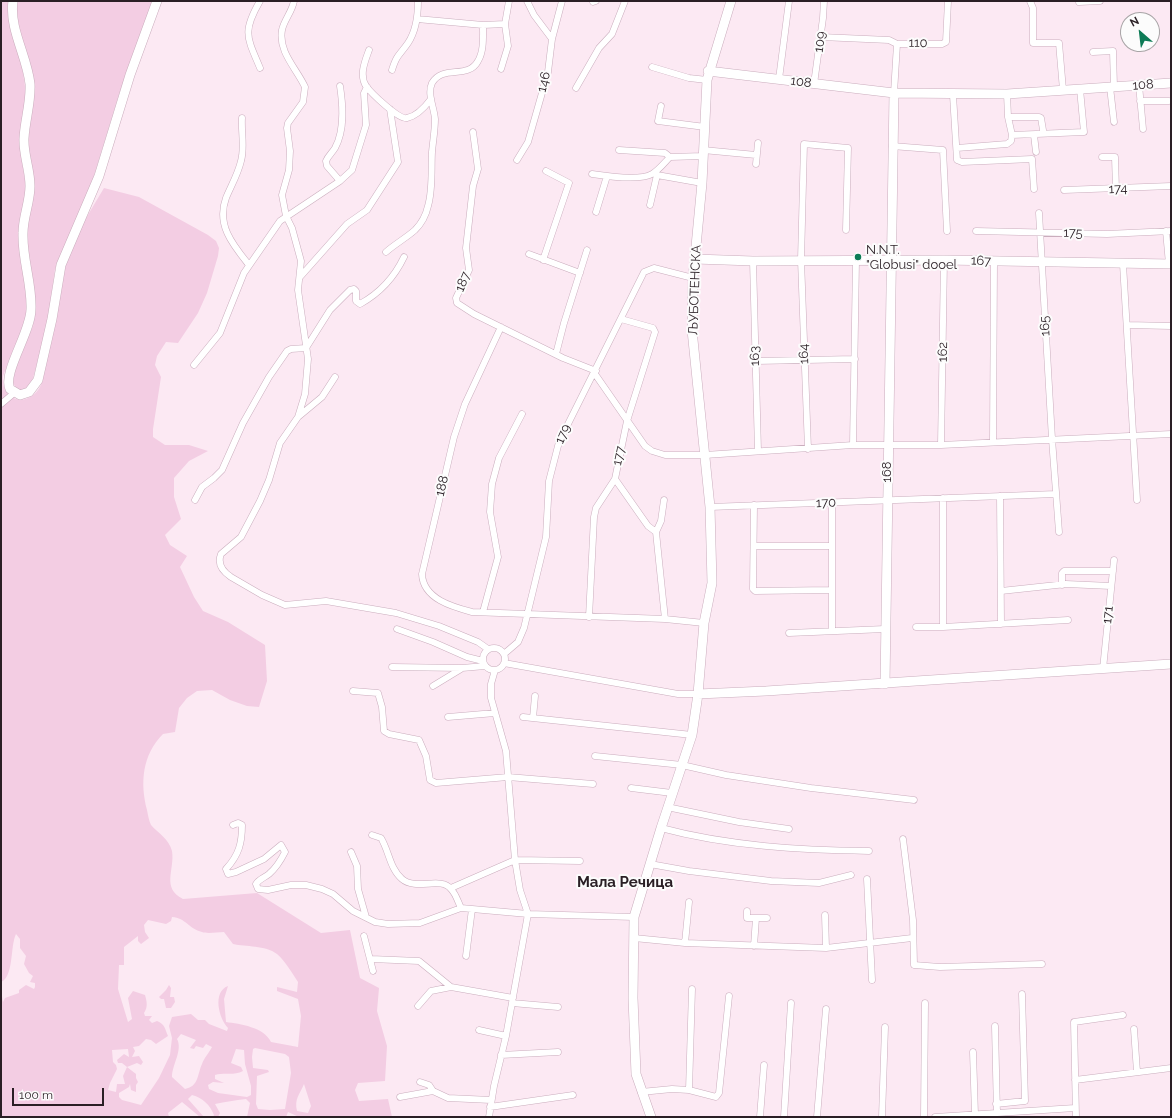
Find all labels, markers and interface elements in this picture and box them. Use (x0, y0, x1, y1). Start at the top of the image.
north arrow (1120, 12, 1160, 52)
text: N (1128, 14, 1141, 30)
street label: 109 (811, 30, 829, 54)
street label: 110 (908, 35, 928, 51)
street label: 146 (534, 70, 554, 94)
street label: 108 (789, 73, 813, 91)
street label: 108 (1132, 76, 1154, 94)
street label: 174 (1108, 181, 1128, 197)
street label: 175 (1063, 225, 1083, 241)
place label: N.N.T. "Globusi" dooel (866, 242, 957, 273)
street label: ЉУБОТЕНСКА (686, 245, 704, 335)
marker: N.N.T. "Globusi" dooel (853, 252, 863, 262)
street label: 167 (971, 253, 991, 269)
street label: 187 (452, 270, 474, 294)
street label: 165 (1037, 315, 1053, 337)
street label: 162 (935, 342, 951, 362)
street label: 164 (796, 343, 812, 365)
street label: 163 (747, 346, 763, 366)
street label: 179 (552, 422, 574, 446)
street label: 177 (609, 445, 629, 467)
street label: 168 (879, 461, 895, 483)
street label: 188 (432, 474, 452, 498)
street label: 170 (816, 495, 836, 511)
street label: 171 (1099, 605, 1117, 625)
district label: Мала Речица (577, 873, 673, 891)
scale bar (14, 1080, 106, 1106)
text: 100 m (19, 1088, 53, 1102)

